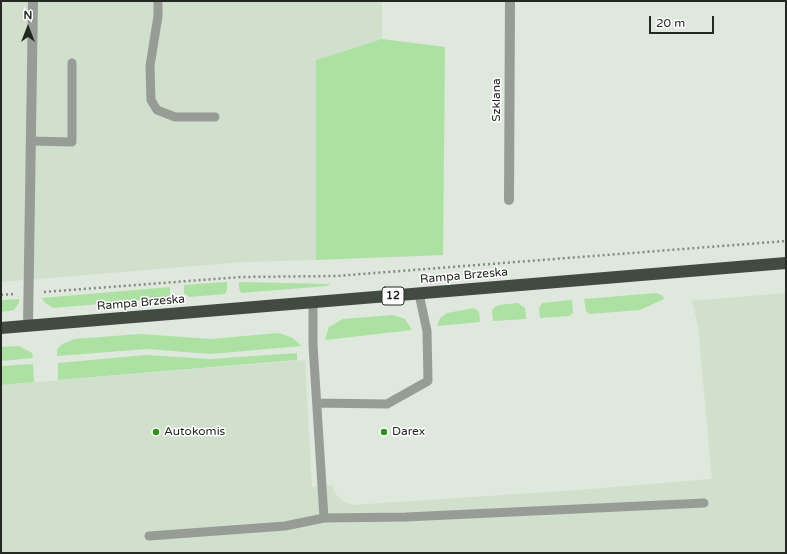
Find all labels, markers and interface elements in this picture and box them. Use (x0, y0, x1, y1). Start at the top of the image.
north arrow (8, 8, 48, 48)
scale bar (651, 8, 716, 34)
text: N (24, 9, 32, 22)
text: 20 m (656, 16, 685, 30)
street label: Szklana (490, 78, 504, 122)
street label: Rampa Brzeska (419, 265, 509, 287)
road number: 12 (382, 287, 404, 305)
street label: Rampa Brzeska (96, 292, 186, 314)
place label: Autokomis (164, 425, 225, 439)
place label: Darex (392, 425, 425, 439)
marker: Autokomis (151, 427, 161, 437)
marker: Darex (379, 427, 389, 437)

